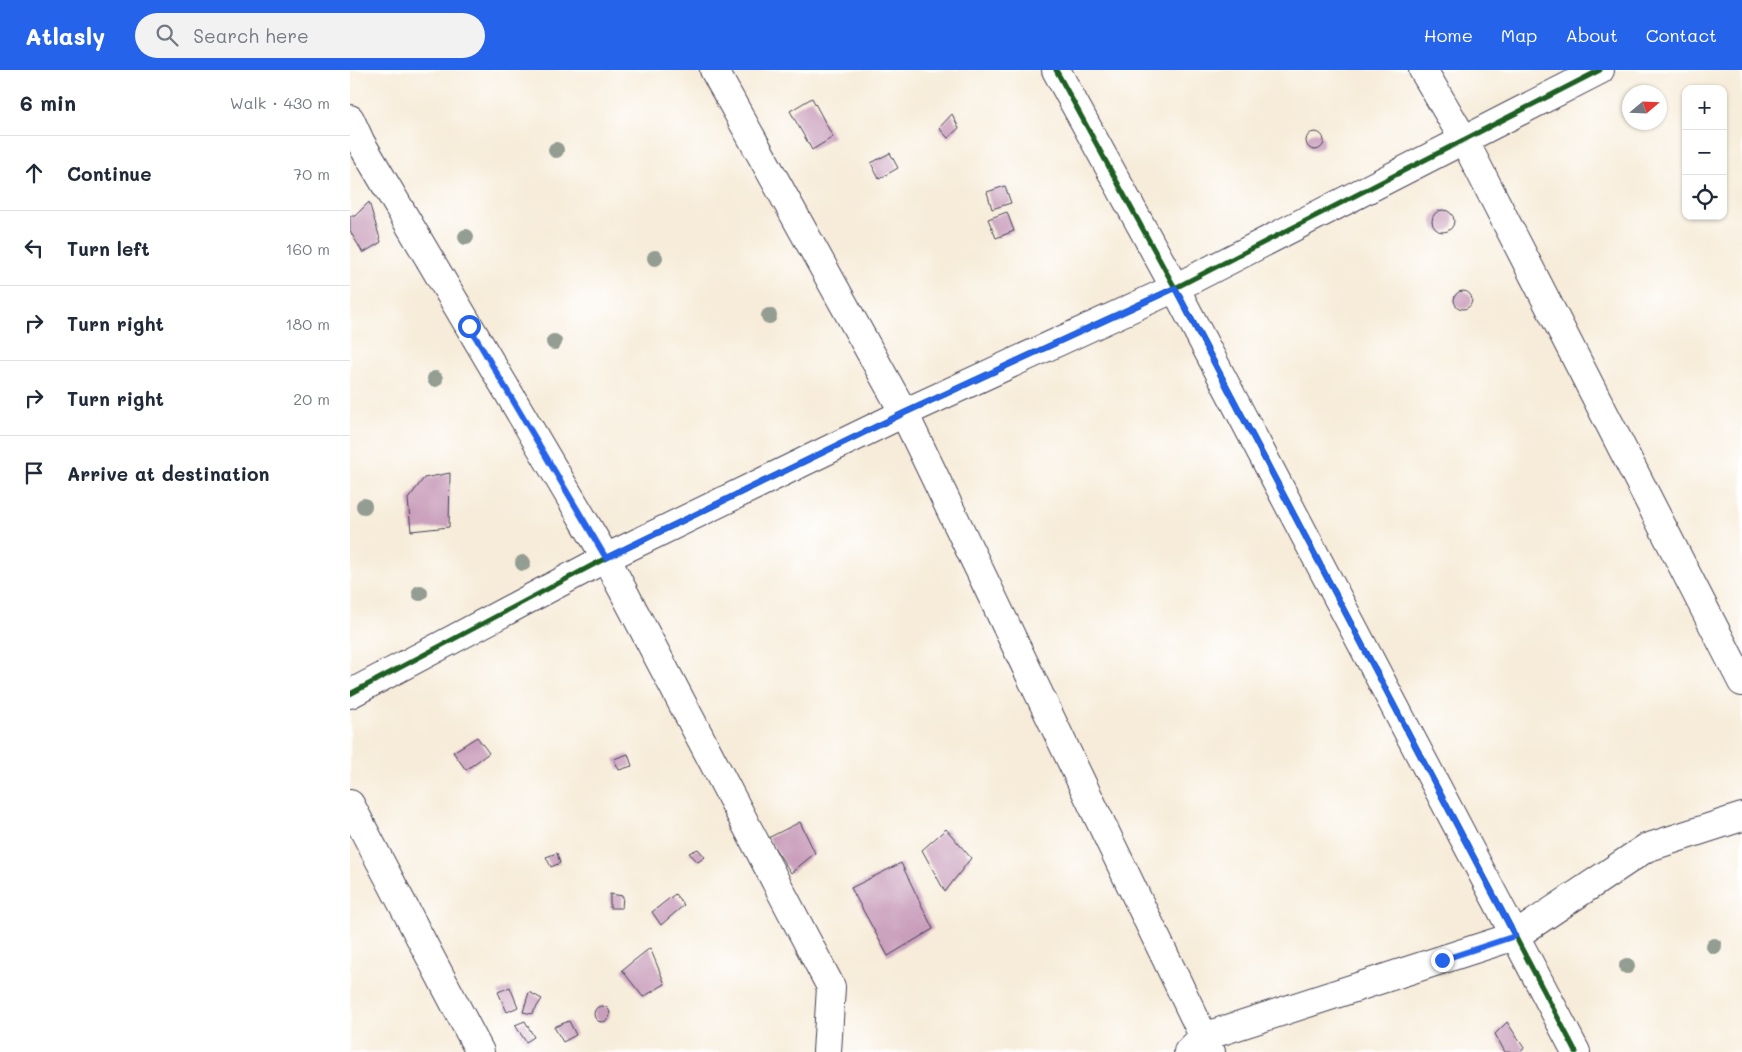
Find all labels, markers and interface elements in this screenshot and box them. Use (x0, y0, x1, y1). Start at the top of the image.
search box (135, 13, 485, 58)
text: Atlasly (25, 20, 105, 51)
icon: search (153, 21, 181, 49)
text: Search here (193, 23, 309, 48)
text: Home (1424, 23, 1473, 47)
text: Map (1501, 23, 1537, 47)
text: About (1565, 23, 1618, 47)
text: Contact (1646, 23, 1717, 47)
north arrow (1622, 85, 1667, 130)
map controls (1682, 85, 1727, 220)
button: + (1682, 85, 1727, 130)
text: 6 min (20, 89, 76, 116)
text: Walk · 430 m (230, 92, 330, 113)
button: − (1682, 130, 1727, 175)
icon: ahead (20, 159, 48, 187)
text: Continue (67, 161, 152, 186)
text: 70 m (293, 163, 330, 184)
button: locate (1682, 175, 1727, 220)
icon: left (20, 234, 48, 262)
text: Turn left (67, 236, 150, 261)
text: 160 m (285, 238, 330, 259)
icon: right (20, 309, 48, 337)
text: Turn right (67, 311, 164, 336)
text: 180 m (285, 313, 330, 334)
route start (458, 315, 481, 338)
icon: right (20, 384, 48, 412)
text: Turn right (67, 386, 164, 411)
text: 20 m (293, 388, 330, 409)
icon: arrive (20, 459, 48, 487)
text: Arrive at destination (67, 461, 270, 486)
route end (1431, 949, 1454, 972)

